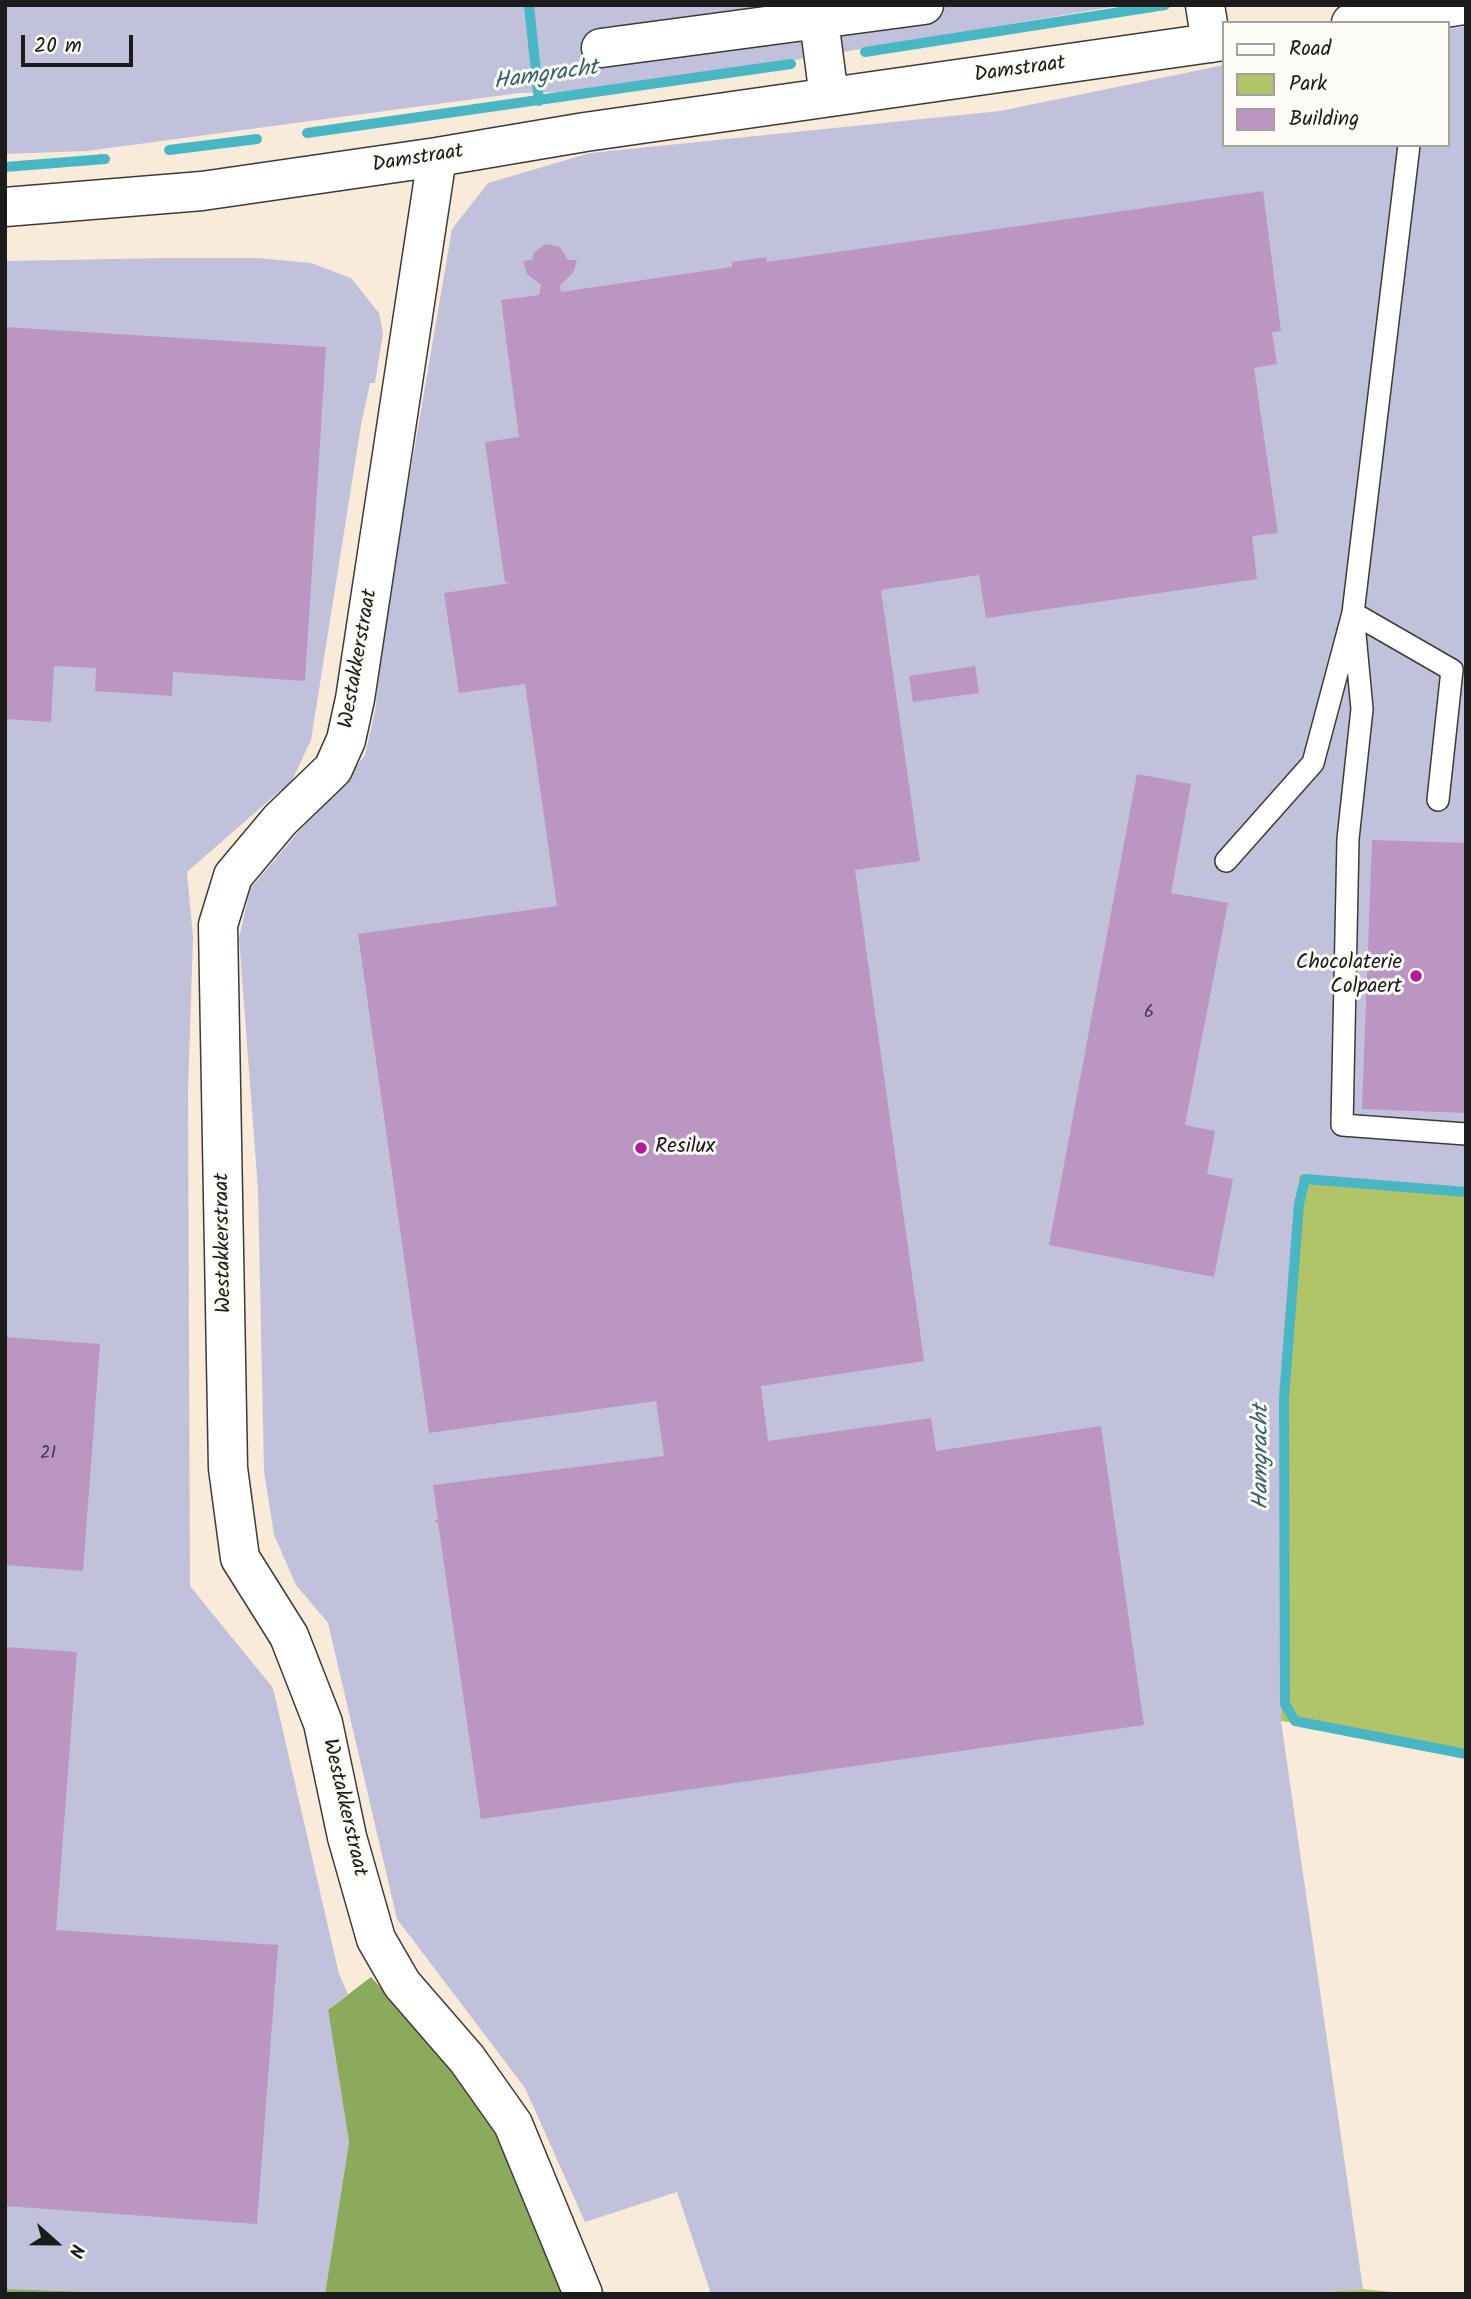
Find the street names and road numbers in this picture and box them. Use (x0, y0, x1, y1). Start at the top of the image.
street label: Damstraat (973, 52, 1067, 90)
street label: Damstraat (371, 140, 465, 180)
street label: Westakkerstraat (335, 588, 385, 730)
street label: Westakkerstraat (211, 1172, 239, 1314)
street label: Westakkerstraat (315, 1737, 371, 1879)

